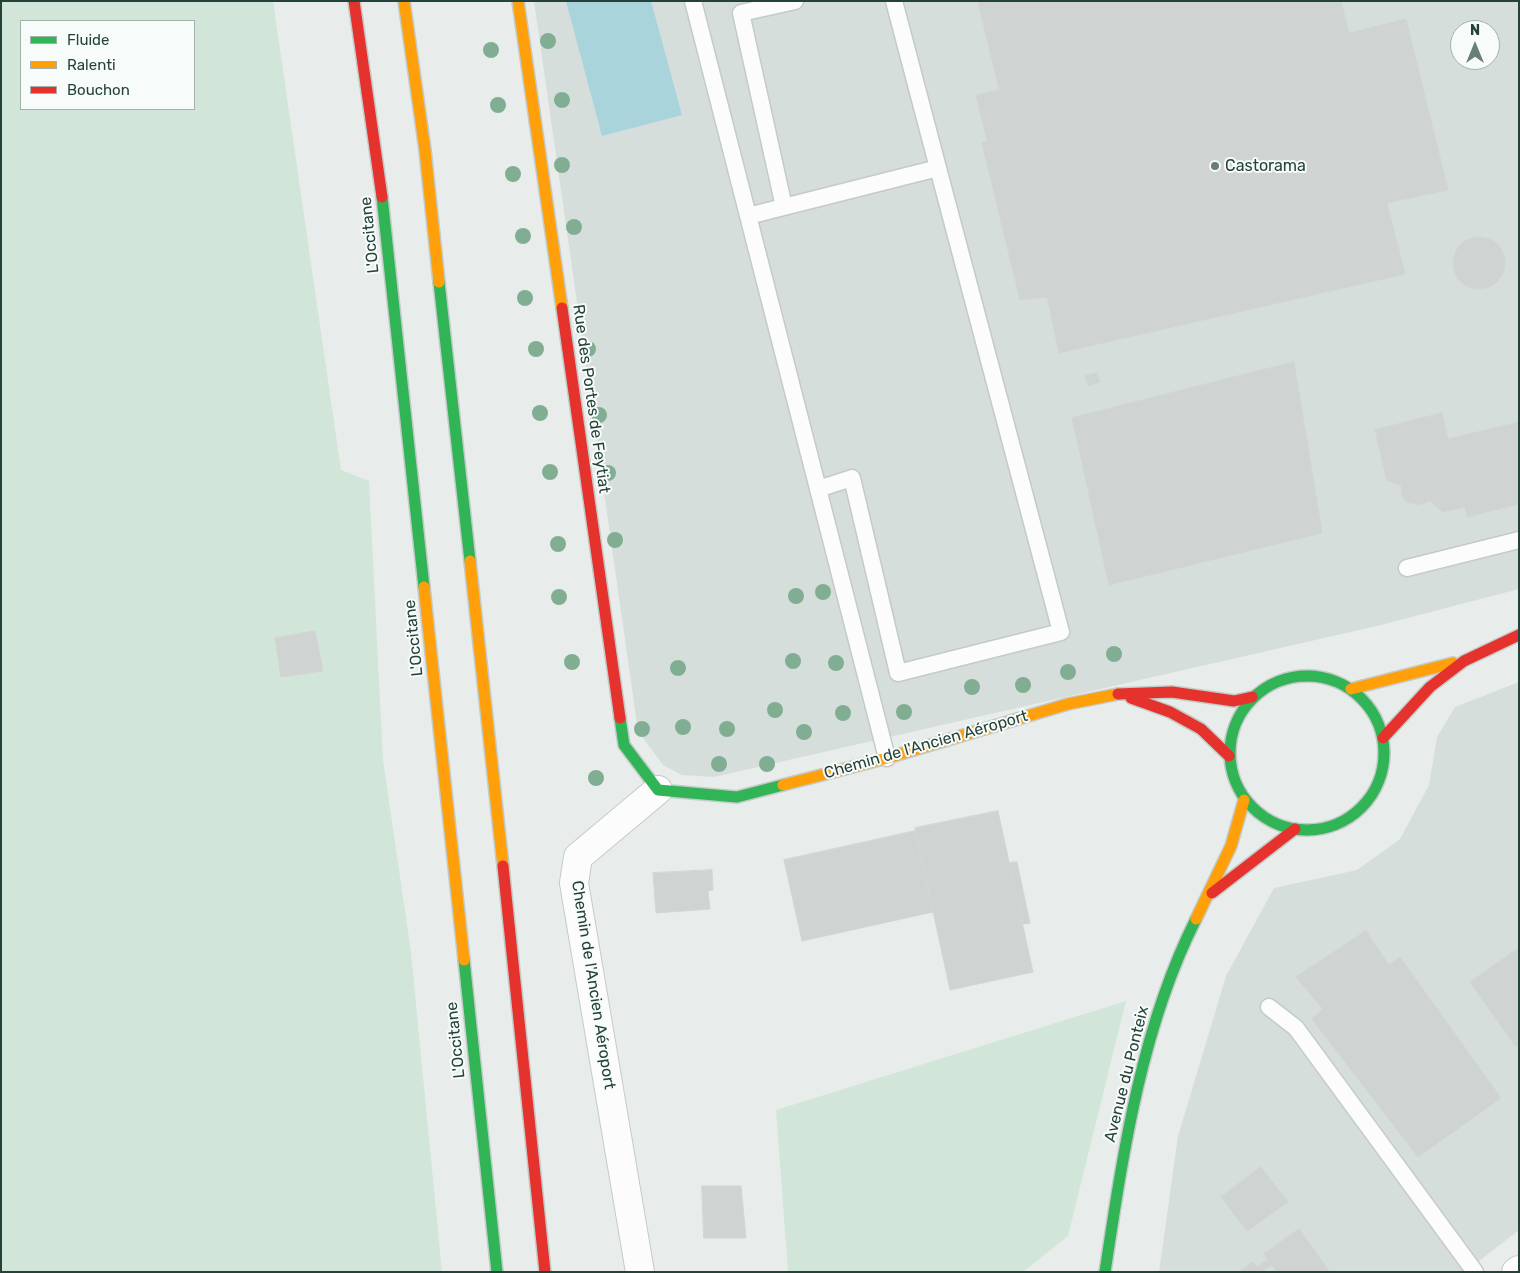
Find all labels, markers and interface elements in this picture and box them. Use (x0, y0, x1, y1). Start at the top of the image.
legend (20, 20, 195, 110)
north arrow (1450, 20, 1500, 70)
text: N (1470, 22, 1480, 39)
text: Fluide (67, 31, 109, 49)
text: Ralenti (67, 56, 116, 74)
text: Bouchon (67, 81, 130, 99)
place label: Castorama (1225, 156, 1306, 176)
marker: Castorama (1209, 160, 1221, 172)
street label: L'Occitane (356, 196, 384, 274)
street label: Rue des Portes de Feytiat (568, 303, 614, 495)
street label: L'Occitane (400, 599, 428, 677)
street label: Chemin de l'Ancien Aéroport (822, 707, 1030, 783)
street label: Chemin de l'Ancien Aéroport (567, 879, 619, 1091)
street label: L'Occitane (442, 1001, 470, 1079)
street label: Avenue du Ponteix (1101, 1004, 1153, 1144)

